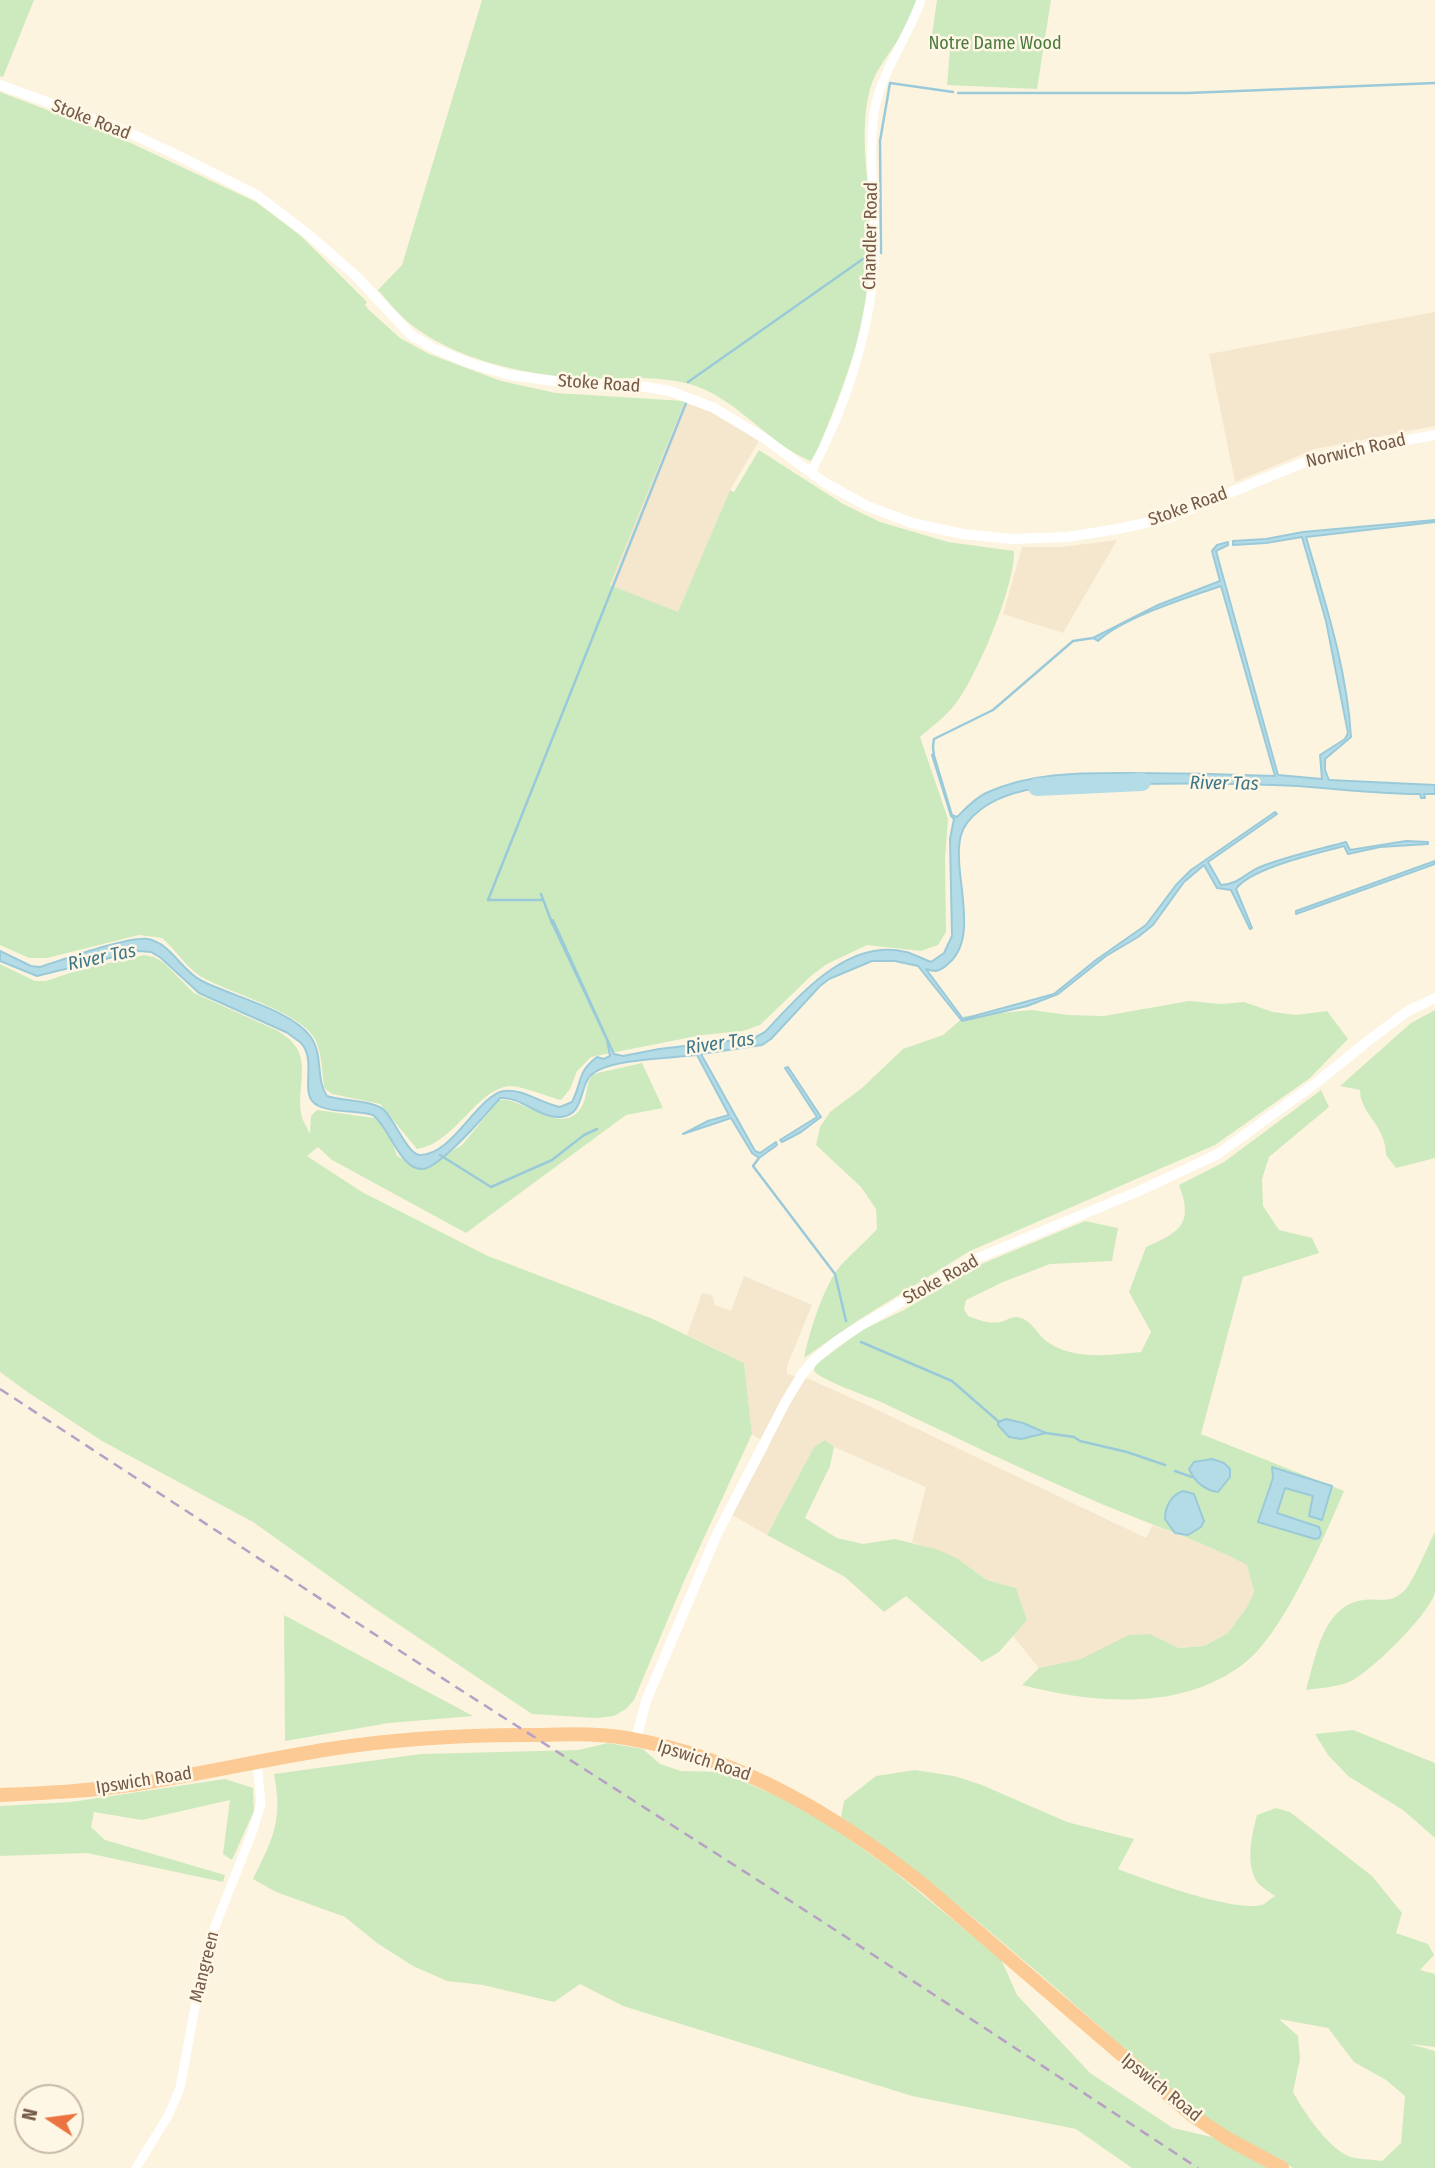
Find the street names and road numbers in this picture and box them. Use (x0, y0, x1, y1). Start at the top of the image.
street label: Stoke Road (49, 95, 133, 145)
street label: Chandler Road (859, 182, 883, 290)
street label: Stoke Road (557, 370, 641, 398)
street label: Norwich Road (1304, 429, 1408, 473)
street label: Stoke Road (1145, 483, 1231, 531)
street label: Stoke Road (900, 1251, 982, 1309)
street label: Ipswich Road (655, 1736, 753, 1786)
street label: Ipswich Road (94, 1763, 194, 1799)
street label: Mangreen (186, 1929, 224, 2005)
street label: Ipswich Road (1117, 2049, 1205, 2127)

